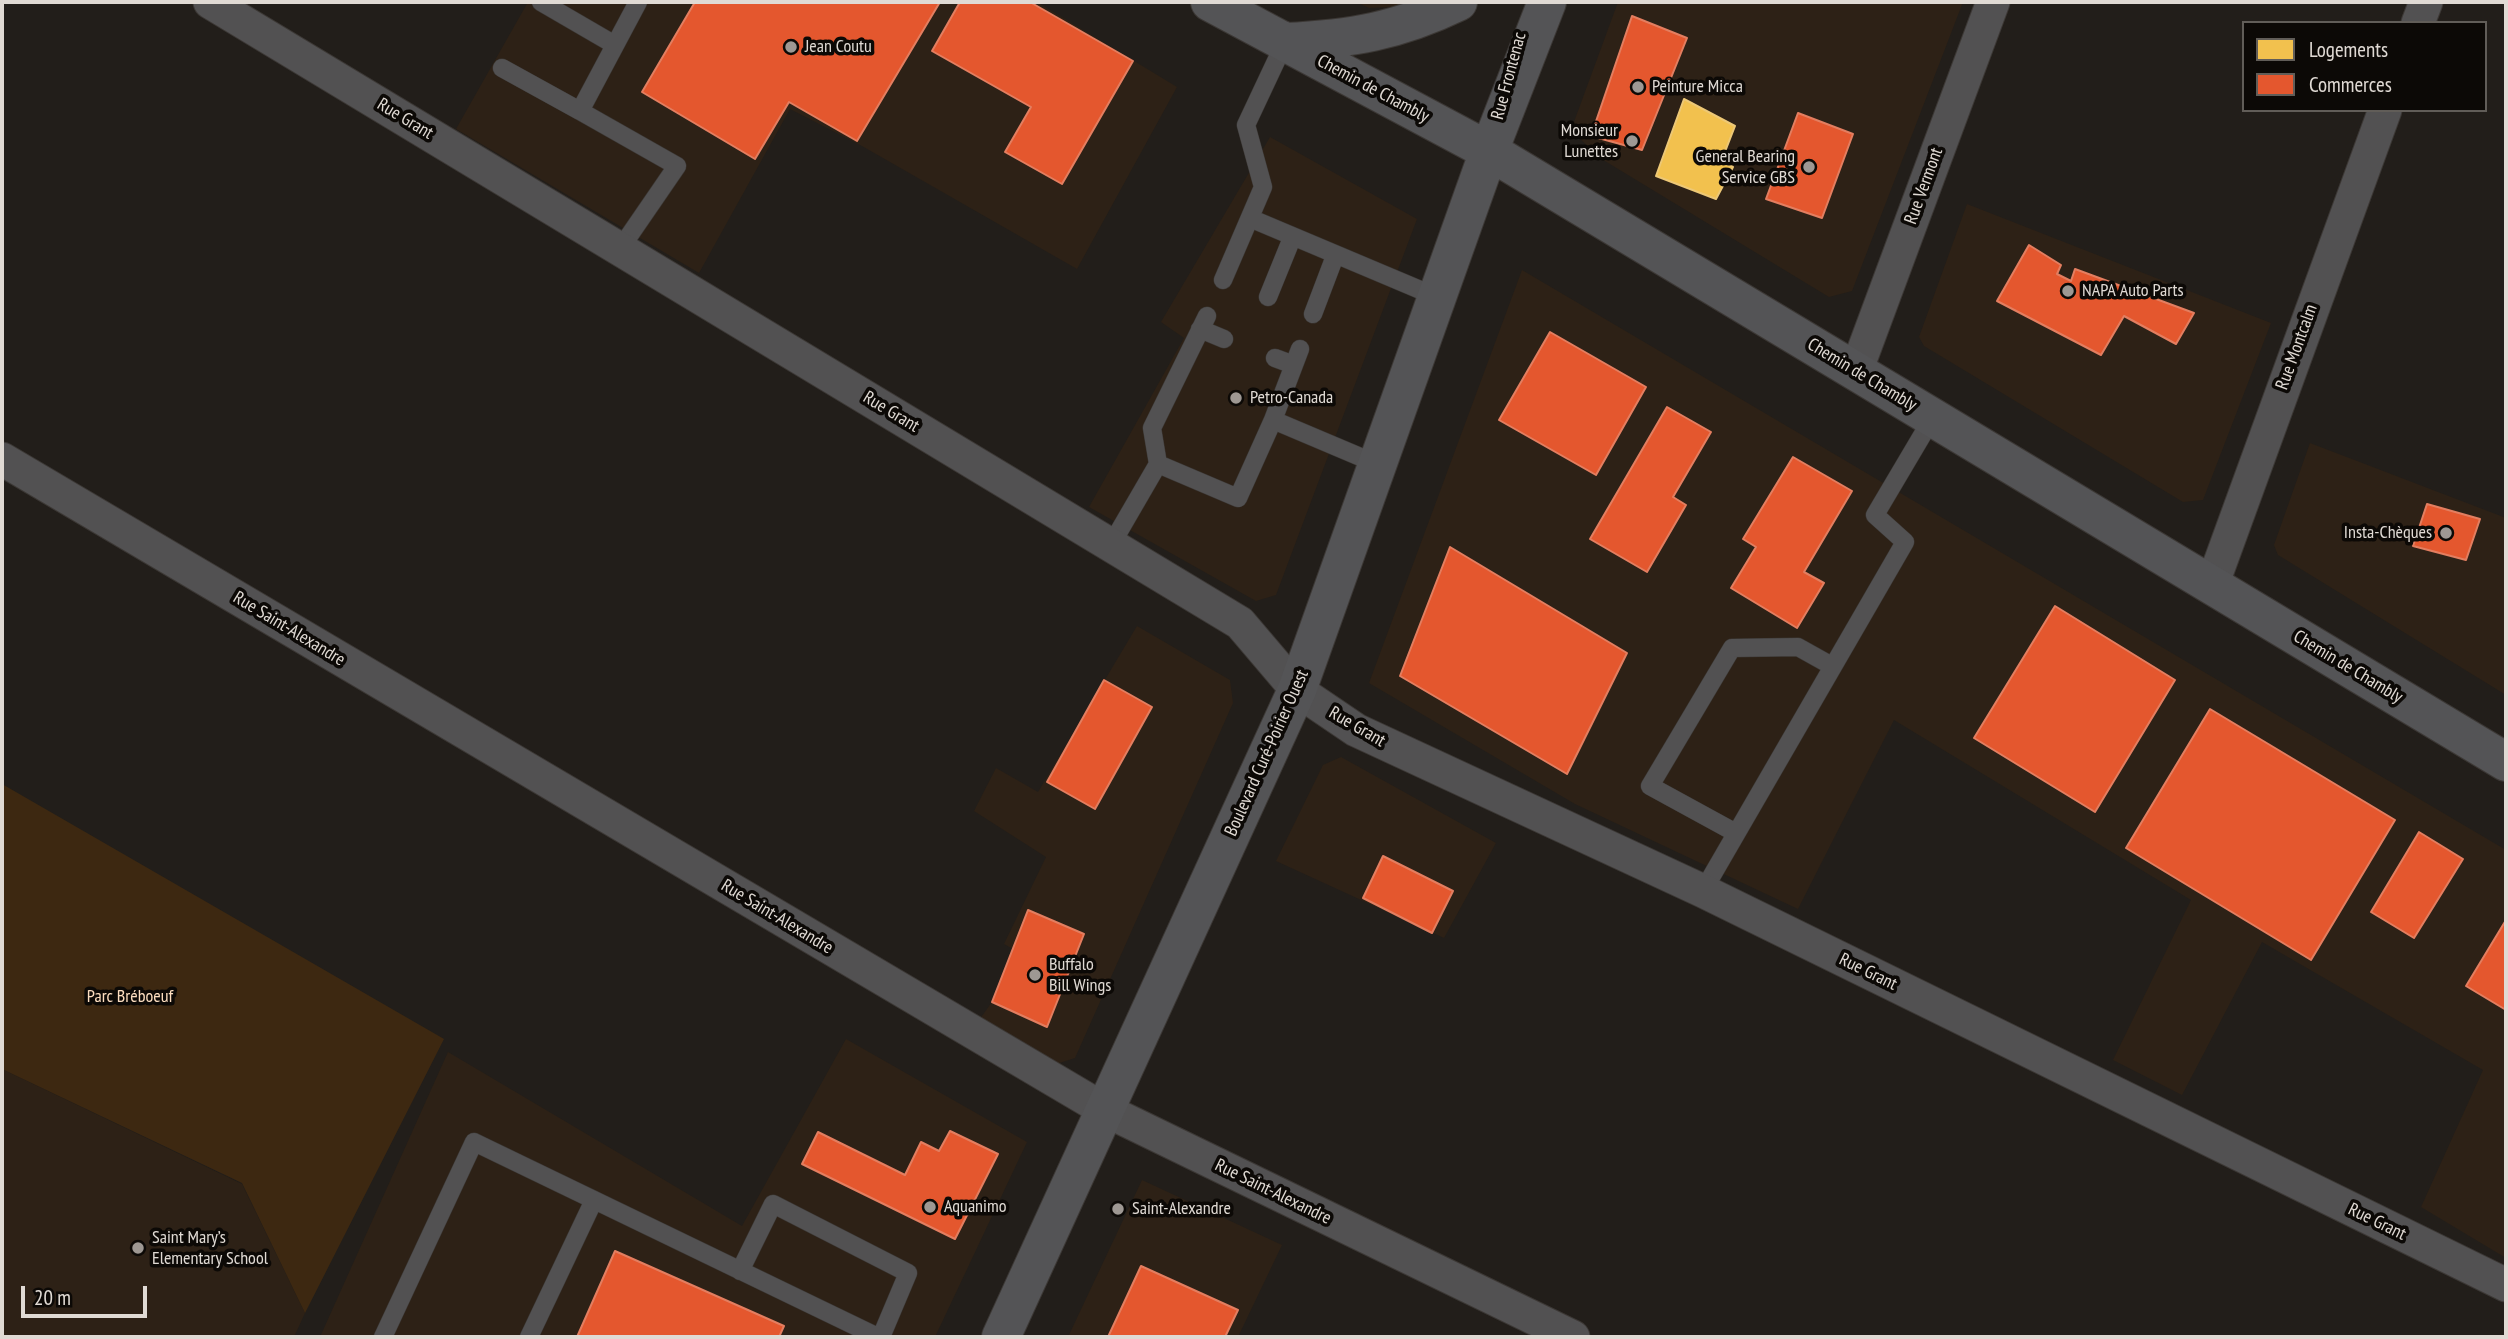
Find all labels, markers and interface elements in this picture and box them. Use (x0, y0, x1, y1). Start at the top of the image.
legend (2242, 21, 2487, 112)
street label: Rue Frontenac (1487, 30, 1531, 122)
place label: Jean Coutu (805, 36, 872, 58)
text: Logements (2309, 36, 2388, 63)
marker: Jean Coutu (783, 39, 799, 55)
street label: Chemin de Chambly (1313, 50, 1433, 128)
text: Commerces (2309, 71, 2392, 98)
place label: Peinture Micca (1652, 76, 1743, 98)
marker: Peinture Micca (1630, 79, 1646, 95)
street label: Rue Grant (373, 94, 437, 144)
place label: Monsieur Lunettes (1561, 120, 1618, 162)
marker: Monsieur Lunettes (1624, 133, 1640, 149)
street label: Rue Vermont (1900, 145, 1948, 227)
place label: General Bearing Service GBS (1696, 146, 1795, 188)
marker: General Bearing Service GBS (1801, 159, 1817, 175)
place label: NAPA Auto Parts (2082, 280, 2184, 302)
marker: NAPA Auto Parts (2060, 283, 2076, 299)
street label: Rue Montcalm (2272, 301, 2322, 393)
street label: Chemin de Chambly (1803, 334, 1921, 416)
street label: Rue Grant (859, 387, 923, 437)
place label: Petro-Canada (1250, 387, 1333, 409)
marker: Petro-Canada (1228, 390, 1244, 406)
place label: Insta-Chèques (2344, 522, 2432, 544)
marker: Insta-Chèques (2438, 525, 2454, 541)
street label: Rue Saint-Alexandre (229, 587, 349, 671)
street label: Chemin de Chambly (2289, 626, 2407, 708)
street label: Boulevard Curé-Poirier Ouest (1221, 666, 1313, 840)
street label: Rue Grant (1325, 702, 1389, 752)
street label: Rue Saint-Alexandre (717, 875, 837, 959)
street label: Rue Grant (1836, 949, 1900, 995)
place label: Buffalo Bill Wings (1049, 954, 1111, 996)
marker: Buffalo Bill Wings (1027, 967, 1043, 983)
park label: Parc Bréboeuf (87, 986, 173, 1008)
street label: Rue Saint-Alexandre (1211, 1155, 1335, 1229)
place label: Aquanimo (944, 1196, 1006, 1218)
place label: Saint-Alexandre (1132, 1198, 1231, 1220)
marker: Aquanimo (922, 1199, 938, 1215)
street label: Rue Grant (2345, 1199, 2409, 1245)
marker: Saint-Alexandre (1110, 1201, 1126, 1217)
place label: Saint Mary’s Elementary School (152, 1227, 268, 1270)
marker: Saint Mary’s Elementary School (130, 1240, 146, 1256)
scale bar (24, 1272, 150, 1316)
text: 20 m (34, 1284, 71, 1311)

